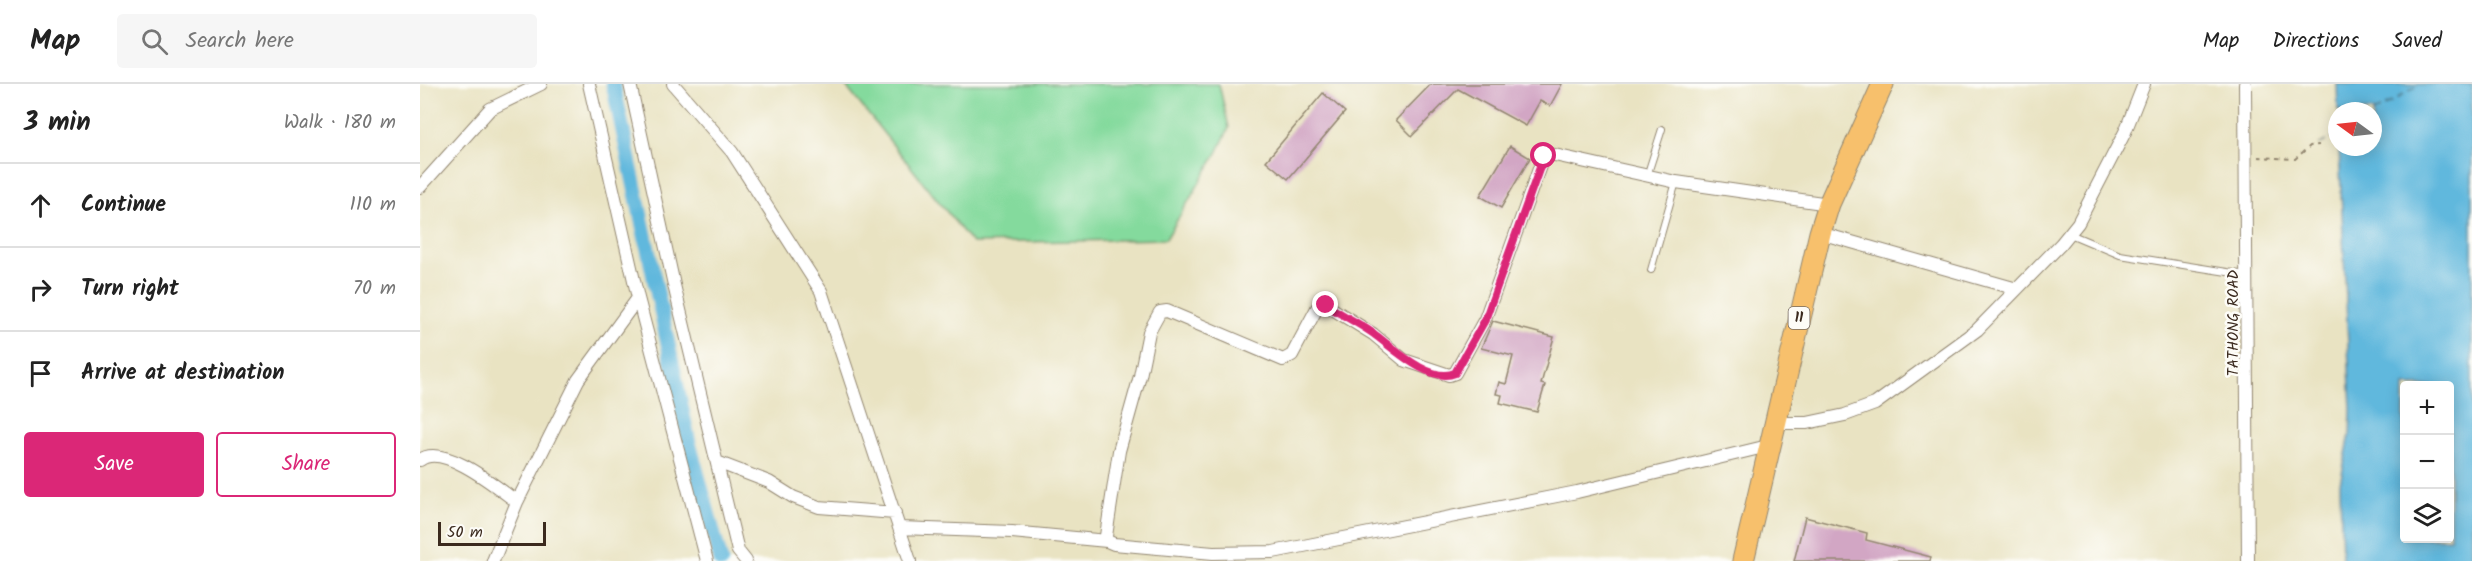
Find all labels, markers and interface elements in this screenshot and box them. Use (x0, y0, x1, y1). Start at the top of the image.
search box (117, 14, 537, 68)
text: Map (30, 19, 81, 64)
text: Search here (186, 24, 294, 59)
icon: search (138, 25, 171, 58)
text: Map (2203, 25, 2239, 58)
text: Directions (2272, 25, 2359, 58)
text: Saved (2392, 25, 2442, 58)
text: 3 min (24, 102, 91, 144)
north arrow (2328, 102, 2382, 156)
text: Walk · 180 m (284, 107, 396, 139)
route start (1530, 142, 1556, 168)
text: Continue (81, 188, 166, 223)
icon: ahead (24, 189, 57, 222)
text: 110 m (350, 189, 396, 221)
street label: TATHONG ROAD (2222, 269, 2246, 376)
text: Turn right (81, 272, 179, 307)
icon: right (24, 273, 57, 306)
text: 70 m (353, 273, 396, 305)
route end (1312, 291, 1338, 317)
road number: 11 (1788, 307, 1810, 329)
text: Arrive at destination (81, 356, 284, 391)
icon: arrive (24, 357, 57, 390)
map controls (2400, 381, 2454, 543)
button: + (2400, 381, 2454, 435)
button: Save (24, 432, 204, 497)
button: Share (216, 432, 396, 497)
button: − (2400, 435, 2454, 489)
button: layers (2400, 489, 2454, 543)
scale bar (438, 519, 546, 546)
text: 50 m (447, 520, 483, 545)

